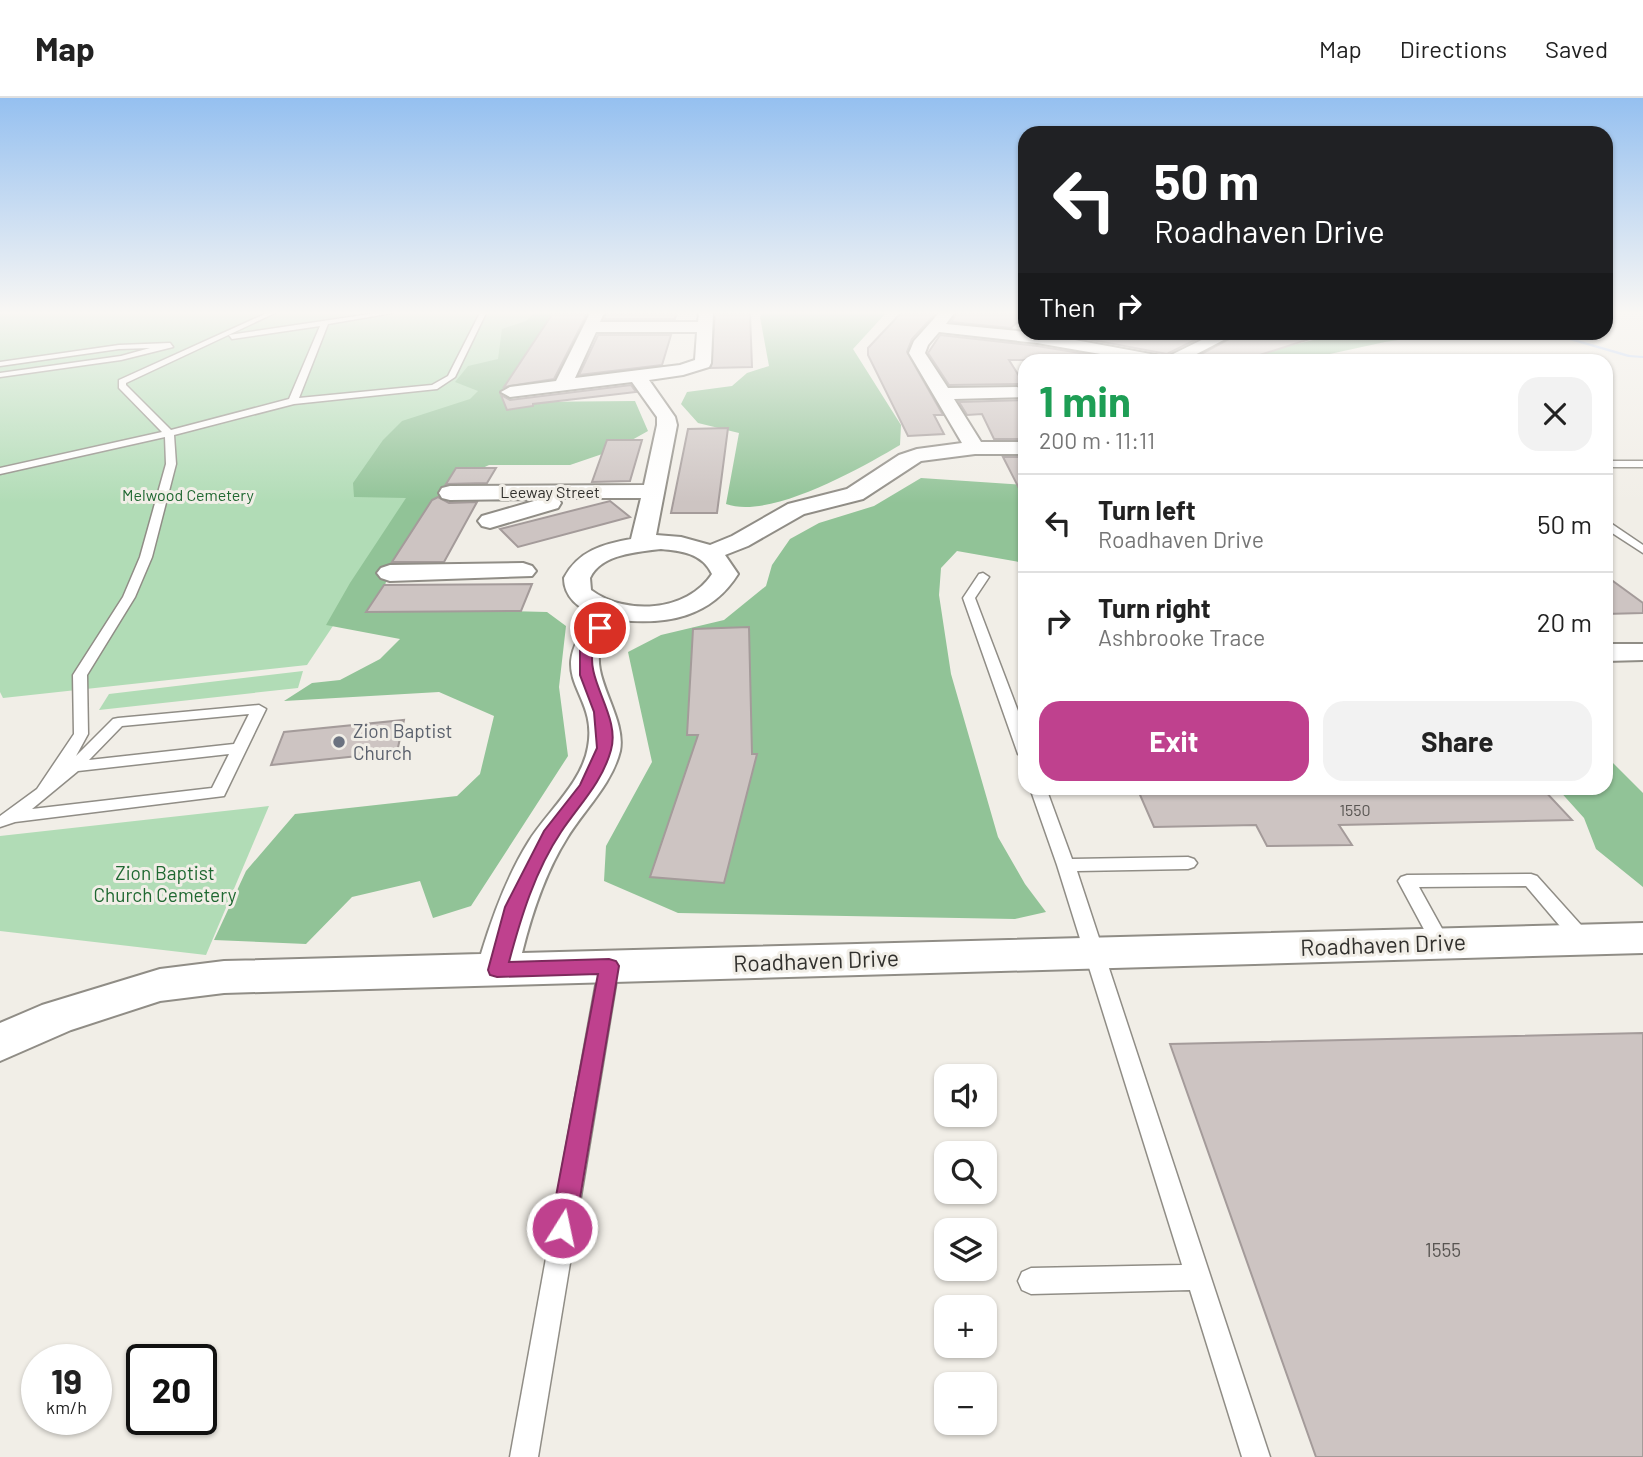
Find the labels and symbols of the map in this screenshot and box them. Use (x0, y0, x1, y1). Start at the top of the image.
street label: Leeway Street (500, 482, 600, 501)
park label: Melwood Cemetery (122, 485, 255, 504)
pin (570, 598, 630, 658)
place label: Zion Baptist Church (353, 719, 452, 764)
marker: Zion Baptist Church (331, 734, 347, 750)
house number: 1550 (1339, 800, 1371, 819)
park label: Zion Baptist Church Cemetery (94, 861, 237, 906)
street label: Roadhaven Drive (1300, 927, 1466, 961)
street label: Roadhaven Drive (733, 943, 899, 977)
position arrow (525, 1191, 599, 1265)
house number: 1555 (1425, 1238, 1461, 1261)
speed limit sign: 20 (126, 1344, 217, 1435)

